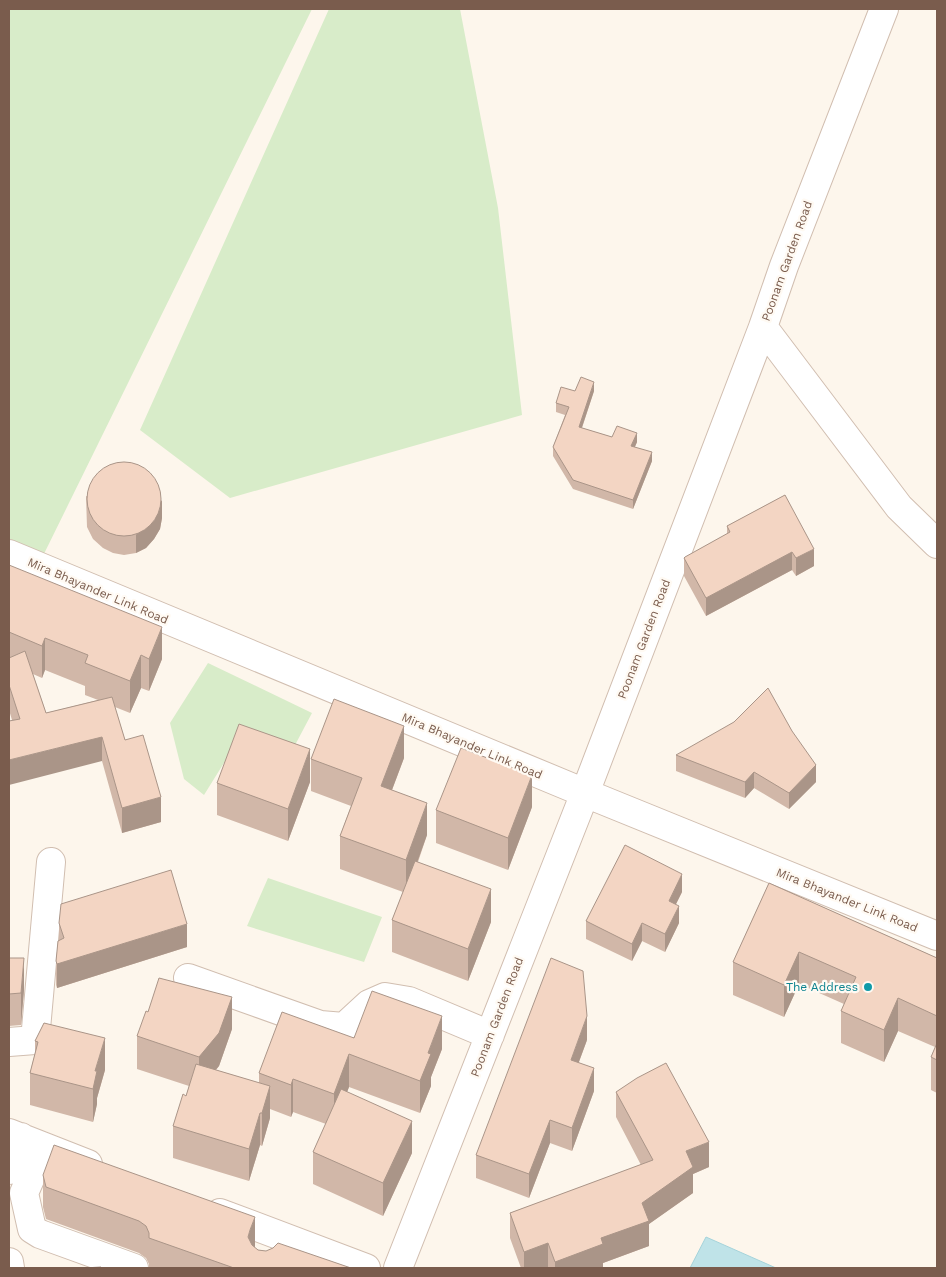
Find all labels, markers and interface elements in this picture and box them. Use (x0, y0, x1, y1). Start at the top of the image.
street label: Poonam Garden Road (759, 199, 815, 323)
street label: Mira Bhayander Link Road (25, 555, 171, 627)
street label: Poonam Garden Road (615, 577, 673, 701)
street label: Mira Bhayander Link Road (399, 710, 545, 782)
street label: Mira Bhayander Link Road (774, 865, 920, 935)
street label: Poonam Garden Road (468, 955, 526, 1079)
place label: The Address (786, 980, 858, 994)
marker: The Address (862, 981, 874, 993)

